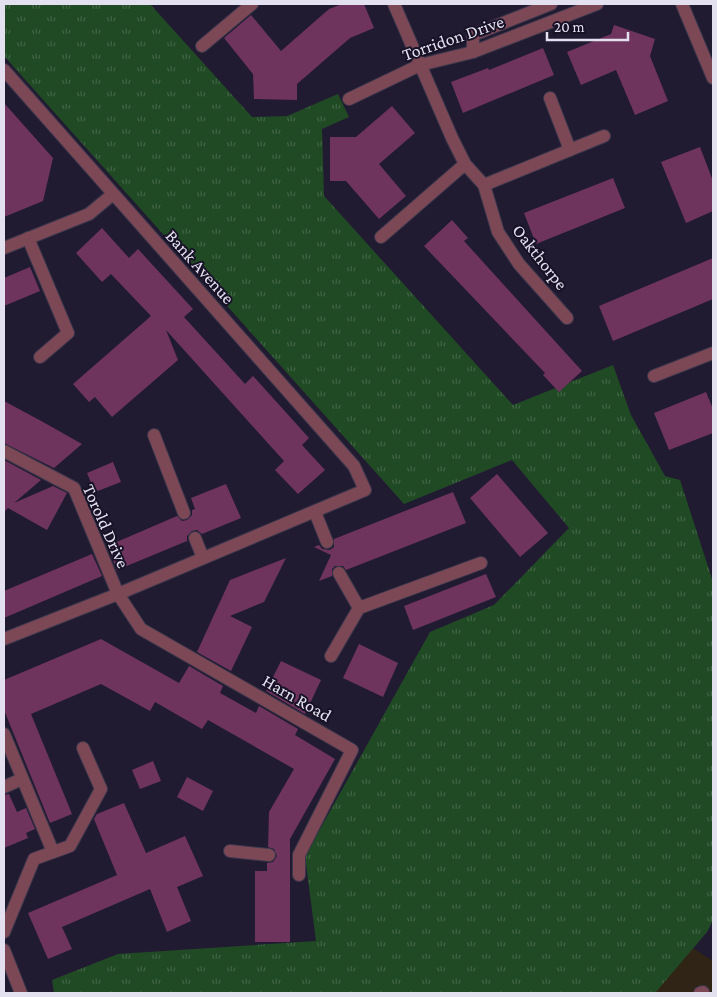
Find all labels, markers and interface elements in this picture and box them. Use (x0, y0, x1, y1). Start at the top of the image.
scale bar (547, 10, 628, 42)
street label: Torridon Drive (400, 11, 507, 65)
text: 20 m (554, 19, 585, 35)
street label: Oakthorpe (508, 220, 572, 294)
street label: Bank Avenue (162, 226, 239, 308)
street label: Torold Drive (79, 481, 133, 571)
street label: Harn Road (259, 670, 335, 726)

